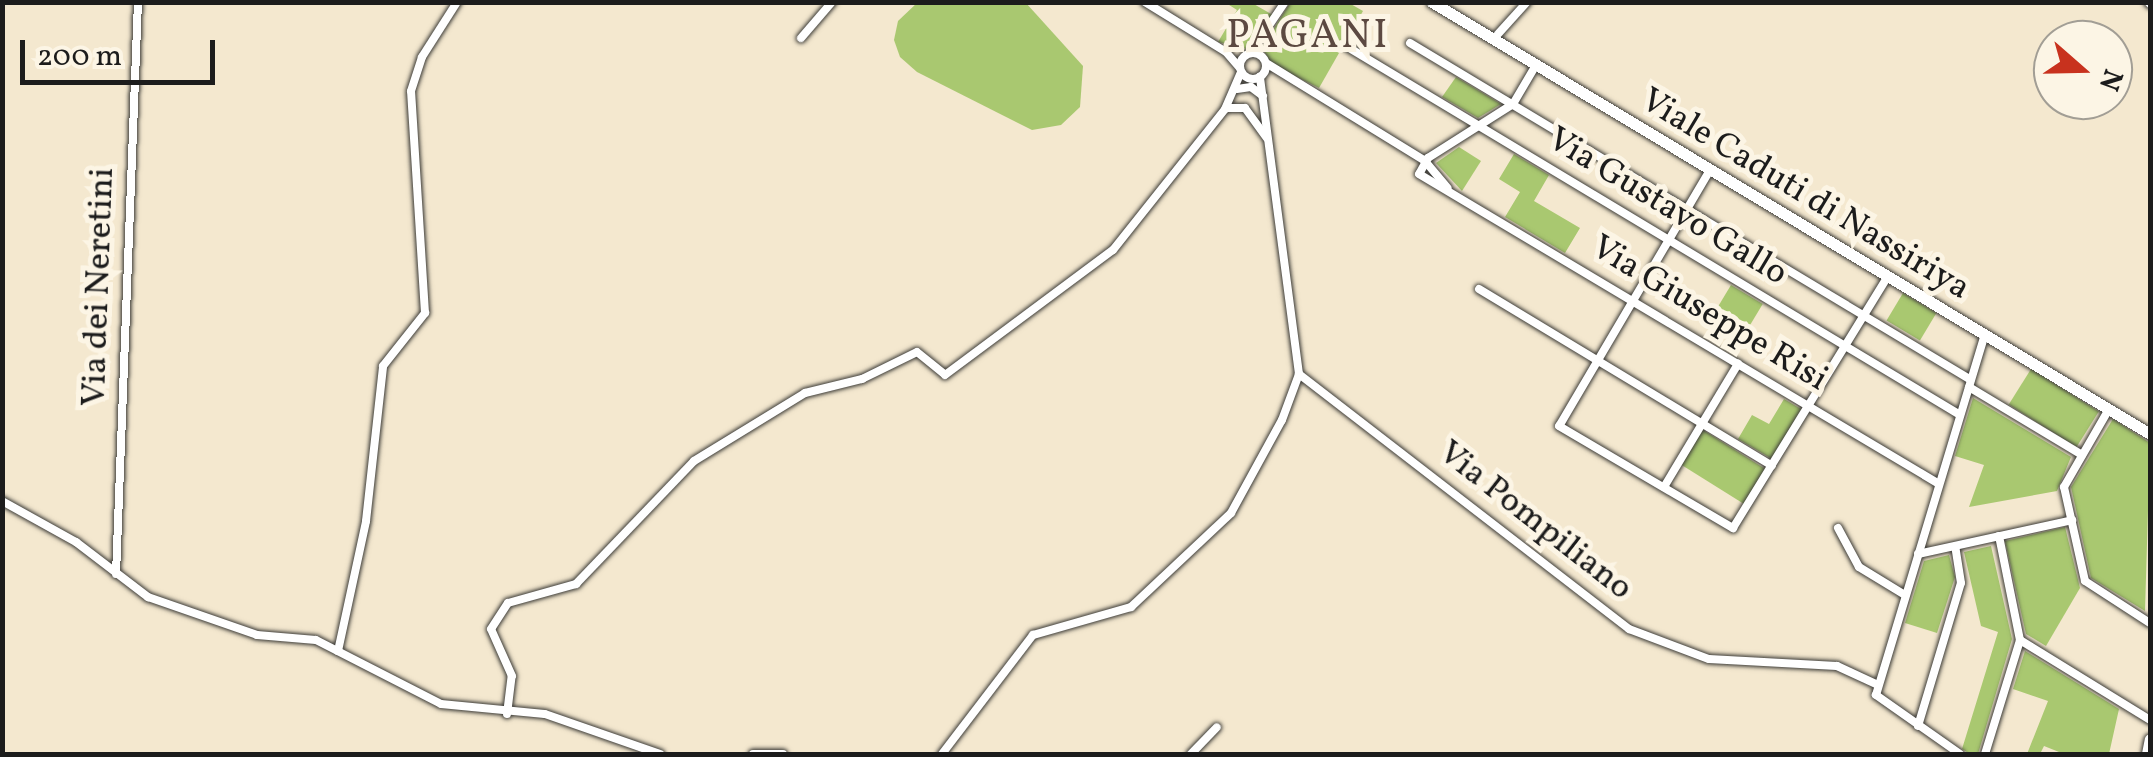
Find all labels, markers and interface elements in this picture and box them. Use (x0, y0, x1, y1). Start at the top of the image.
district label: PAGANI (1226, 13, 1390, 61)
scale bar (25, 20, 220, 82)
north arrow (2033, 20, 2133, 120)
text: 200 m (37, 36, 122, 78)
text: N (2088, 64, 2132, 96)
street label: Viale Caduti di Nassiriya (1633, 80, 1977, 310)
street label: Via Gustavo Gallo (1539, 119, 1795, 295)
street label: Via dei Neretini (74, 167, 124, 407)
street label: Via Giuseppe Risi (1583, 227, 1835, 401)
street label: Via Pompiliano (1429, 432, 1641, 610)

